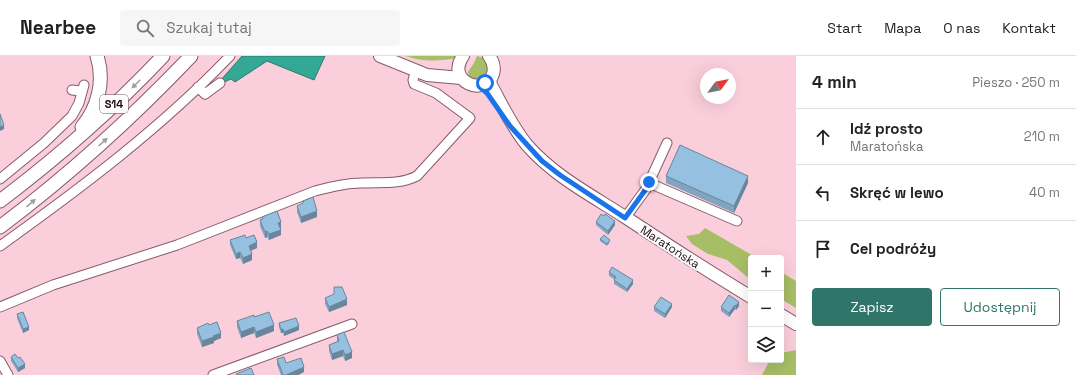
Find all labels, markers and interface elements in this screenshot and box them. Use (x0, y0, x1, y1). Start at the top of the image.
search box (120, 10, 400, 46)
text: Nearbee (20, 15, 96, 40)
icon: search (134, 17, 156, 39)
text: Szukaj tutaj (166, 18, 252, 37)
text: Start (827, 19, 862, 37)
text: Mapa (884, 19, 921, 37)
text: O nas (943, 19, 980, 37)
text: Kontakt (1002, 19, 1056, 37)
north arrow (700, 68, 736, 104)
text: 4 min (812, 71, 857, 93)
route start (476, 74, 494, 92)
text: Pieszo · 250 m (972, 74, 1060, 91)
one-way arrow (131, 79, 141, 89)
road number: S14 (100, 95, 128, 113)
text: Idź prosto (850, 119, 923, 138)
icon: ahead (812, 126, 834, 148)
text: 210 m (1024, 128, 1060, 145)
one-way arrow (98, 137, 108, 147)
text: Maratońska (850, 138, 923, 155)
route end (640, 173, 658, 191)
icon: left (812, 182, 834, 204)
text: Skręć w lewo (850, 183, 944, 202)
text: 40 m (1029, 184, 1060, 201)
one-way arrow (26, 199, 36, 207)
street label: Maratońska (637, 222, 703, 272)
icon: arrive (812, 238, 834, 260)
text: Cel podróży (850, 239, 936, 258)
map controls (748, 255, 784, 363)
button: + (748, 255, 784, 291)
button: Zapisz (812, 288, 932, 326)
button: Udostępnij (940, 288, 1060, 326)
button: − (748, 291, 784, 327)
button: layers (748, 327, 784, 363)

